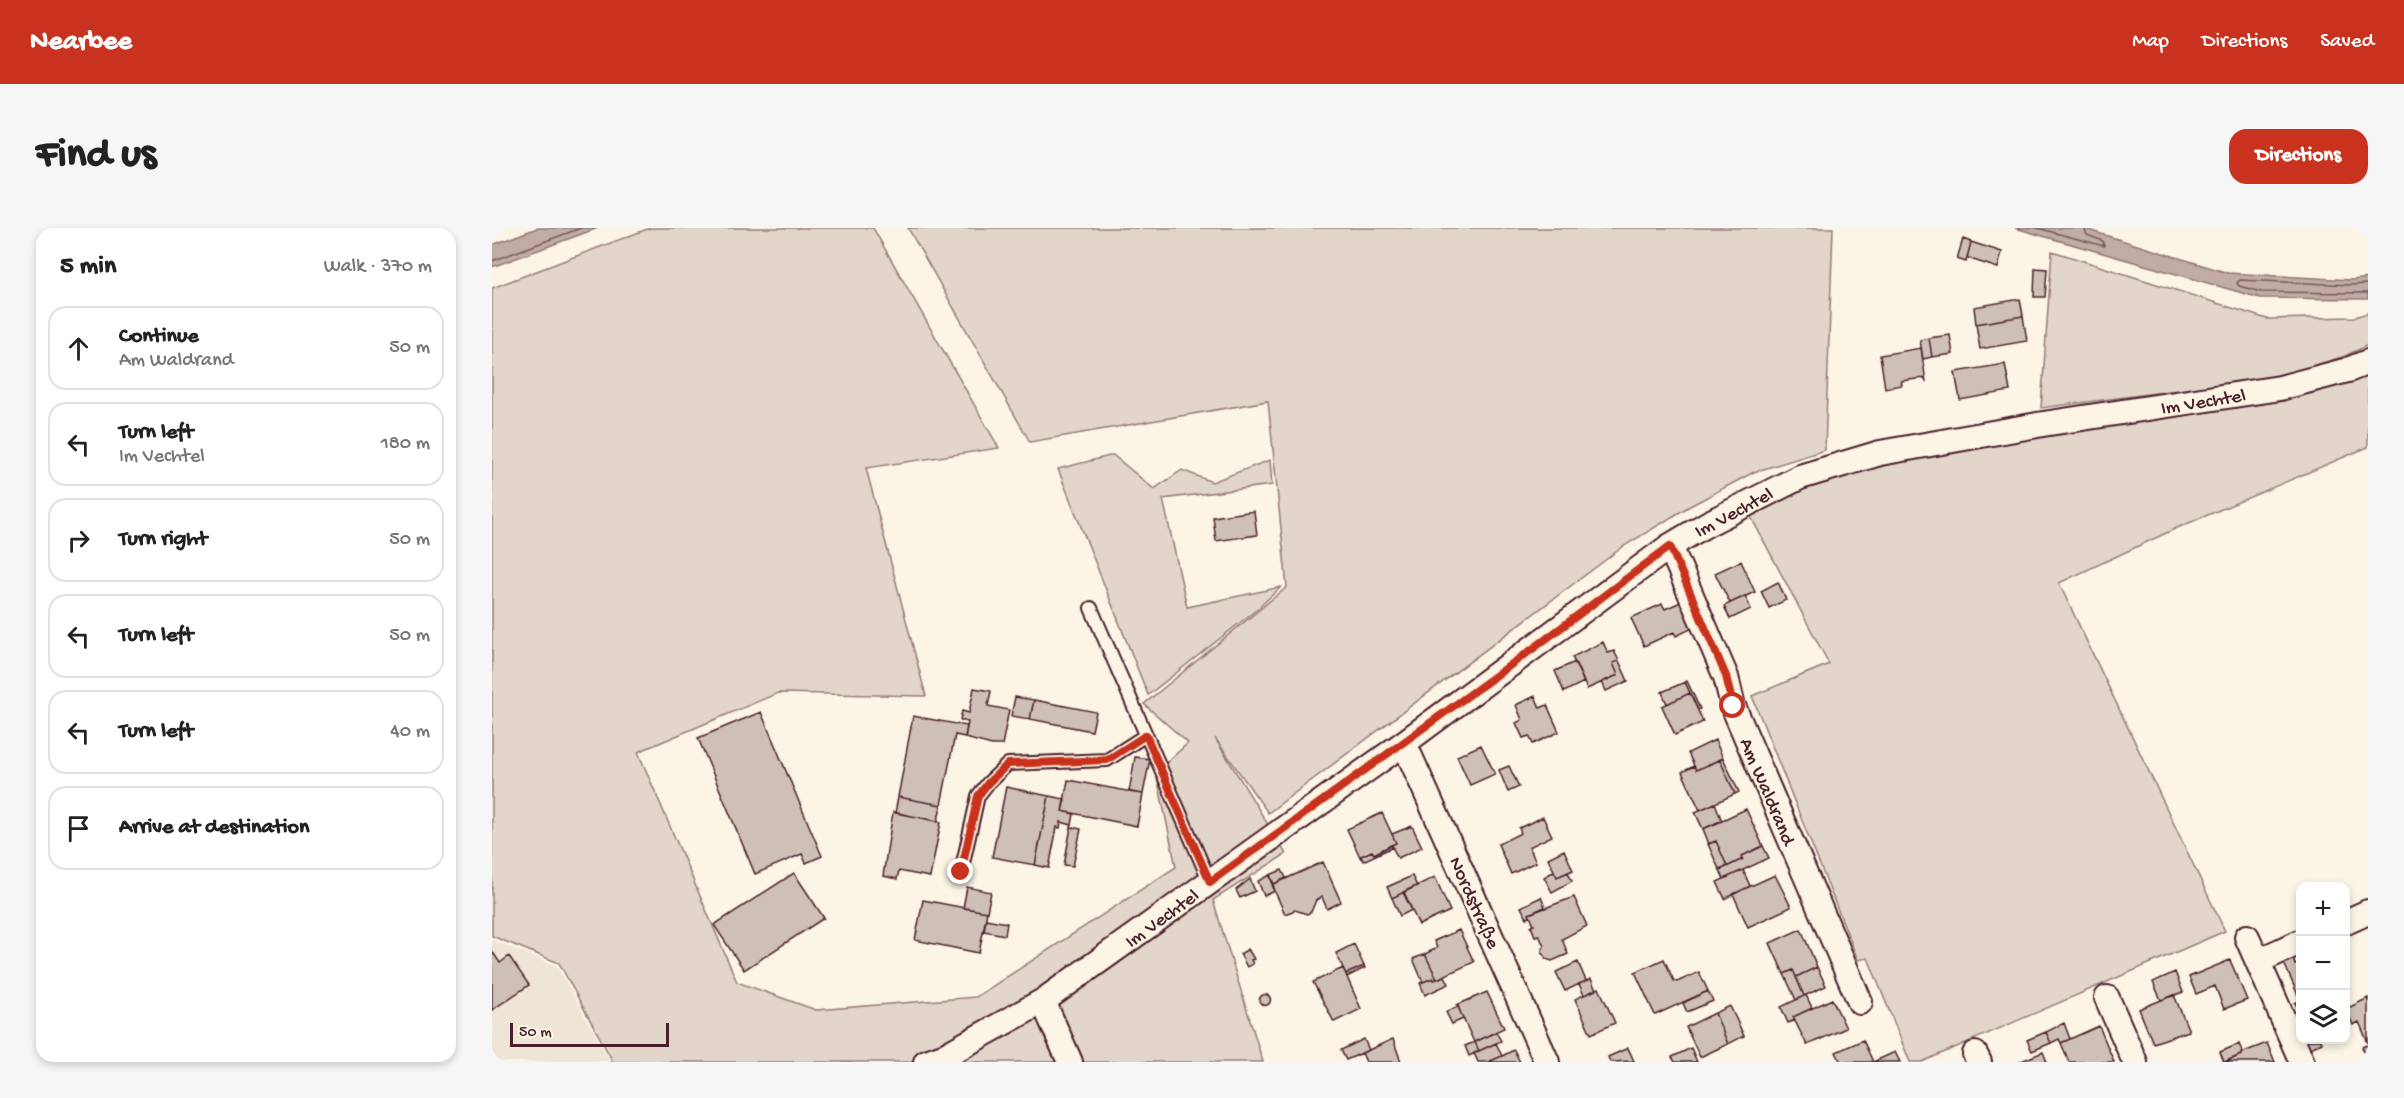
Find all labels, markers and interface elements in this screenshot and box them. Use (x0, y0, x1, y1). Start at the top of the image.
text: Nearbee (30, 26, 132, 59)
text: Map (2132, 30, 2169, 55)
text: Directions (2202, 30, 2287, 55)
text: Saved (2320, 30, 2374, 55)
button: Directions (2229, 129, 2368, 184)
text: Find us (36, 132, 156, 181)
text: 5 min (60, 252, 116, 283)
text: Walk · 370 m (324, 256, 432, 279)
text: Continue (119, 324, 199, 350)
icon: ahead (62, 332, 95, 365)
text: 50 m (389, 337, 430, 360)
text: Am Waldrand (119, 350, 233, 373)
street label: Im Vechtel (2159, 385, 2248, 422)
text: Turn left (119, 420, 193, 446)
icon: left (62, 428, 95, 461)
text: 180 m (381, 433, 430, 456)
text: Im Vechtel (119, 446, 205, 469)
street label: Im Vechtel (1691, 484, 1778, 544)
icon: right (62, 524, 95, 557)
text: Turn right (119, 527, 207, 553)
text: 50 m (389, 529, 430, 552)
icon: left (62, 620, 95, 653)
text: Turn left (119, 623, 193, 649)
text: 50 m (389, 625, 430, 648)
route start (1719, 692, 1745, 718)
icon: left (62, 716, 95, 749)
text: Turn left (119, 719, 193, 745)
text: 40 m (390, 721, 430, 744)
street label: Am Waldrand (1733, 735, 1800, 852)
icon: arrive (62, 812, 95, 845)
text: Arrive at destination (119, 815, 309, 841)
street label: Nordstraße (1442, 854, 1504, 954)
route end (947, 858, 973, 884)
map controls (2296, 882, 2350, 1044)
button: + (2296, 882, 2350, 936)
street label: Im Vechtel (1122, 885, 1204, 954)
button: − (2296, 936, 2350, 990)
button: layers (2296, 990, 2350, 1044)
scale bar (510, 1020, 669, 1048)
text: 50 m (519, 1024, 552, 1043)

